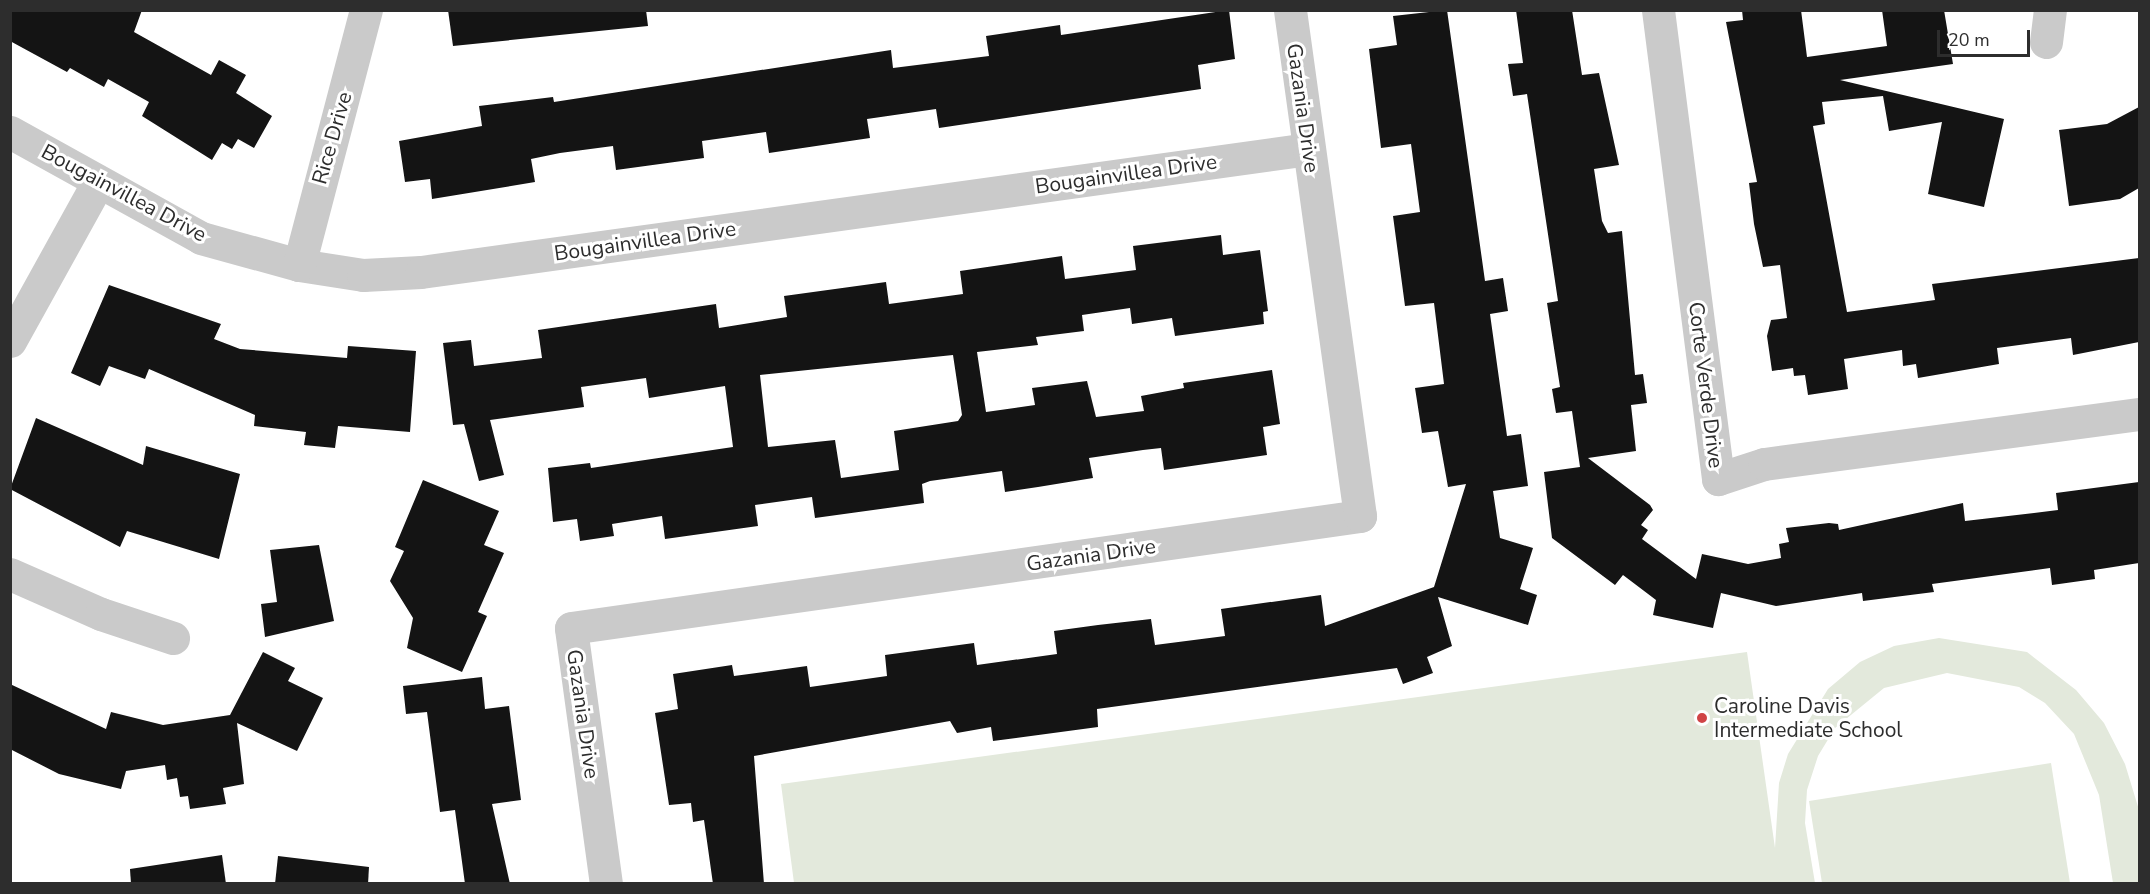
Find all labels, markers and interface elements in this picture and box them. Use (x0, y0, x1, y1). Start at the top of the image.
scale bar (1940, 18, 2033, 56)
text: 20 m (1948, 28, 1990, 52)
street label: Gazania Drive (1281, 42, 1325, 174)
street label: Rice Drive (307, 89, 357, 187)
street label: Bougainvillea Drive (37, 139, 211, 247)
street label: Bougainvillea Drive (1033, 149, 1219, 199)
street label: Bougainvillea Drive (552, 216, 738, 266)
street label: Corte Verde Drive (1683, 300, 1729, 470)
street label: Gazania Drive (1025, 533, 1157, 577)
street label: Gazania Drive (561, 648, 605, 780)
place label: Caroline Davis Intermediate School (1714, 693, 1903, 743)
marker: Caroline Davis Intermediate School (1695, 711, 1709, 725)

